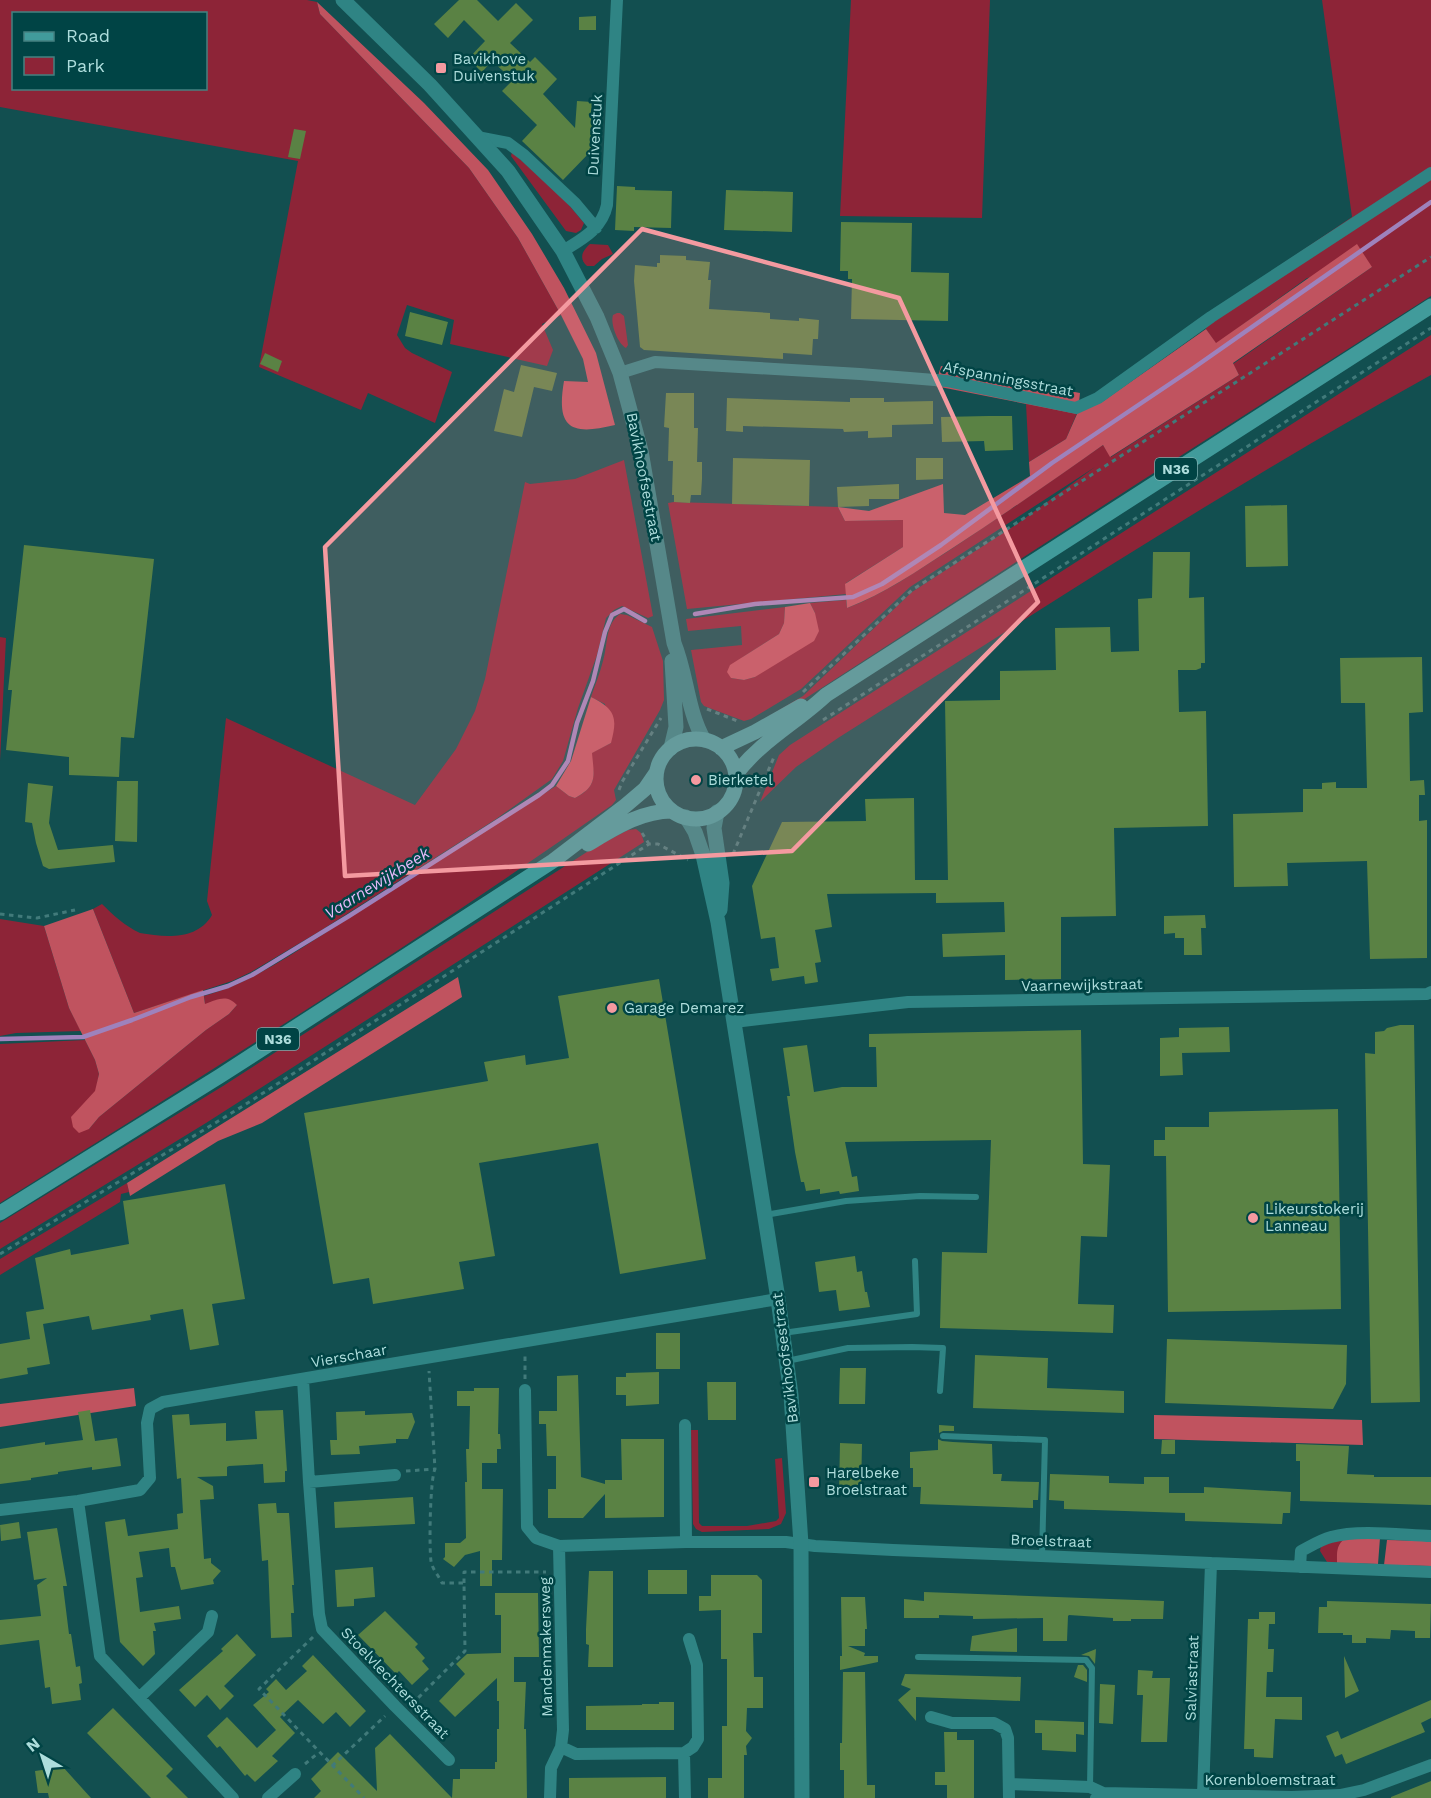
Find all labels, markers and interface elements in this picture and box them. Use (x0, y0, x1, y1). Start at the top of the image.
legend (12, 12, 207, 90)
text: Road (66, 25, 110, 46)
place label: Bavikhove Duivenstuk (453, 50, 535, 85)
text: Park (66, 55, 105, 76)
marker: Bavikhove Duivenstuk (434, 61, 448, 75)
street label: Duivenstuk (584, 93, 606, 176)
street label: Afspanningsstraat (941, 358, 1075, 401)
street label: Bavikhoofsestraat (623, 411, 665, 544)
road number: N36 (1155, 458, 1197, 480)
place label: Bierketel (708, 771, 773, 789)
marker: Bierketel (689, 773, 703, 787)
water label: Vaarnewijkbeek (321, 842, 434, 923)
street label: Vaarnewijkstraat (1021, 975, 1144, 995)
place label: Garage Demarez (624, 999, 744, 1017)
marker: Garage Demarez (605, 1001, 619, 1015)
road number: N36 (257, 1028, 299, 1050)
place label: Likeurstokerij Lanneau (1265, 1200, 1364, 1235)
marker: Likeurstokerij Lanneau (1246, 1211, 1260, 1225)
street label: Bavikhoofsestraat (768, 1291, 802, 1424)
street label: Vierschaar (310, 1340, 388, 1372)
place label: Harelbeke Broelstraat (826, 1464, 908, 1499)
marker: Harelbeke Broelstraat (807, 1475, 821, 1489)
street label: Broelstraat (1010, 1531, 1092, 1551)
street label: Mandenmakersweg (536, 1577, 556, 1717)
street label: Stoelvlechtersstraat (337, 1623, 453, 1743)
street label: Salviastraat (1182, 1634, 1203, 1721)
north arrow (12, 1726, 72, 1786)
text: N (22, 1734, 43, 1756)
street label: Korenbloemstraat (1204, 1771, 1336, 1789)

